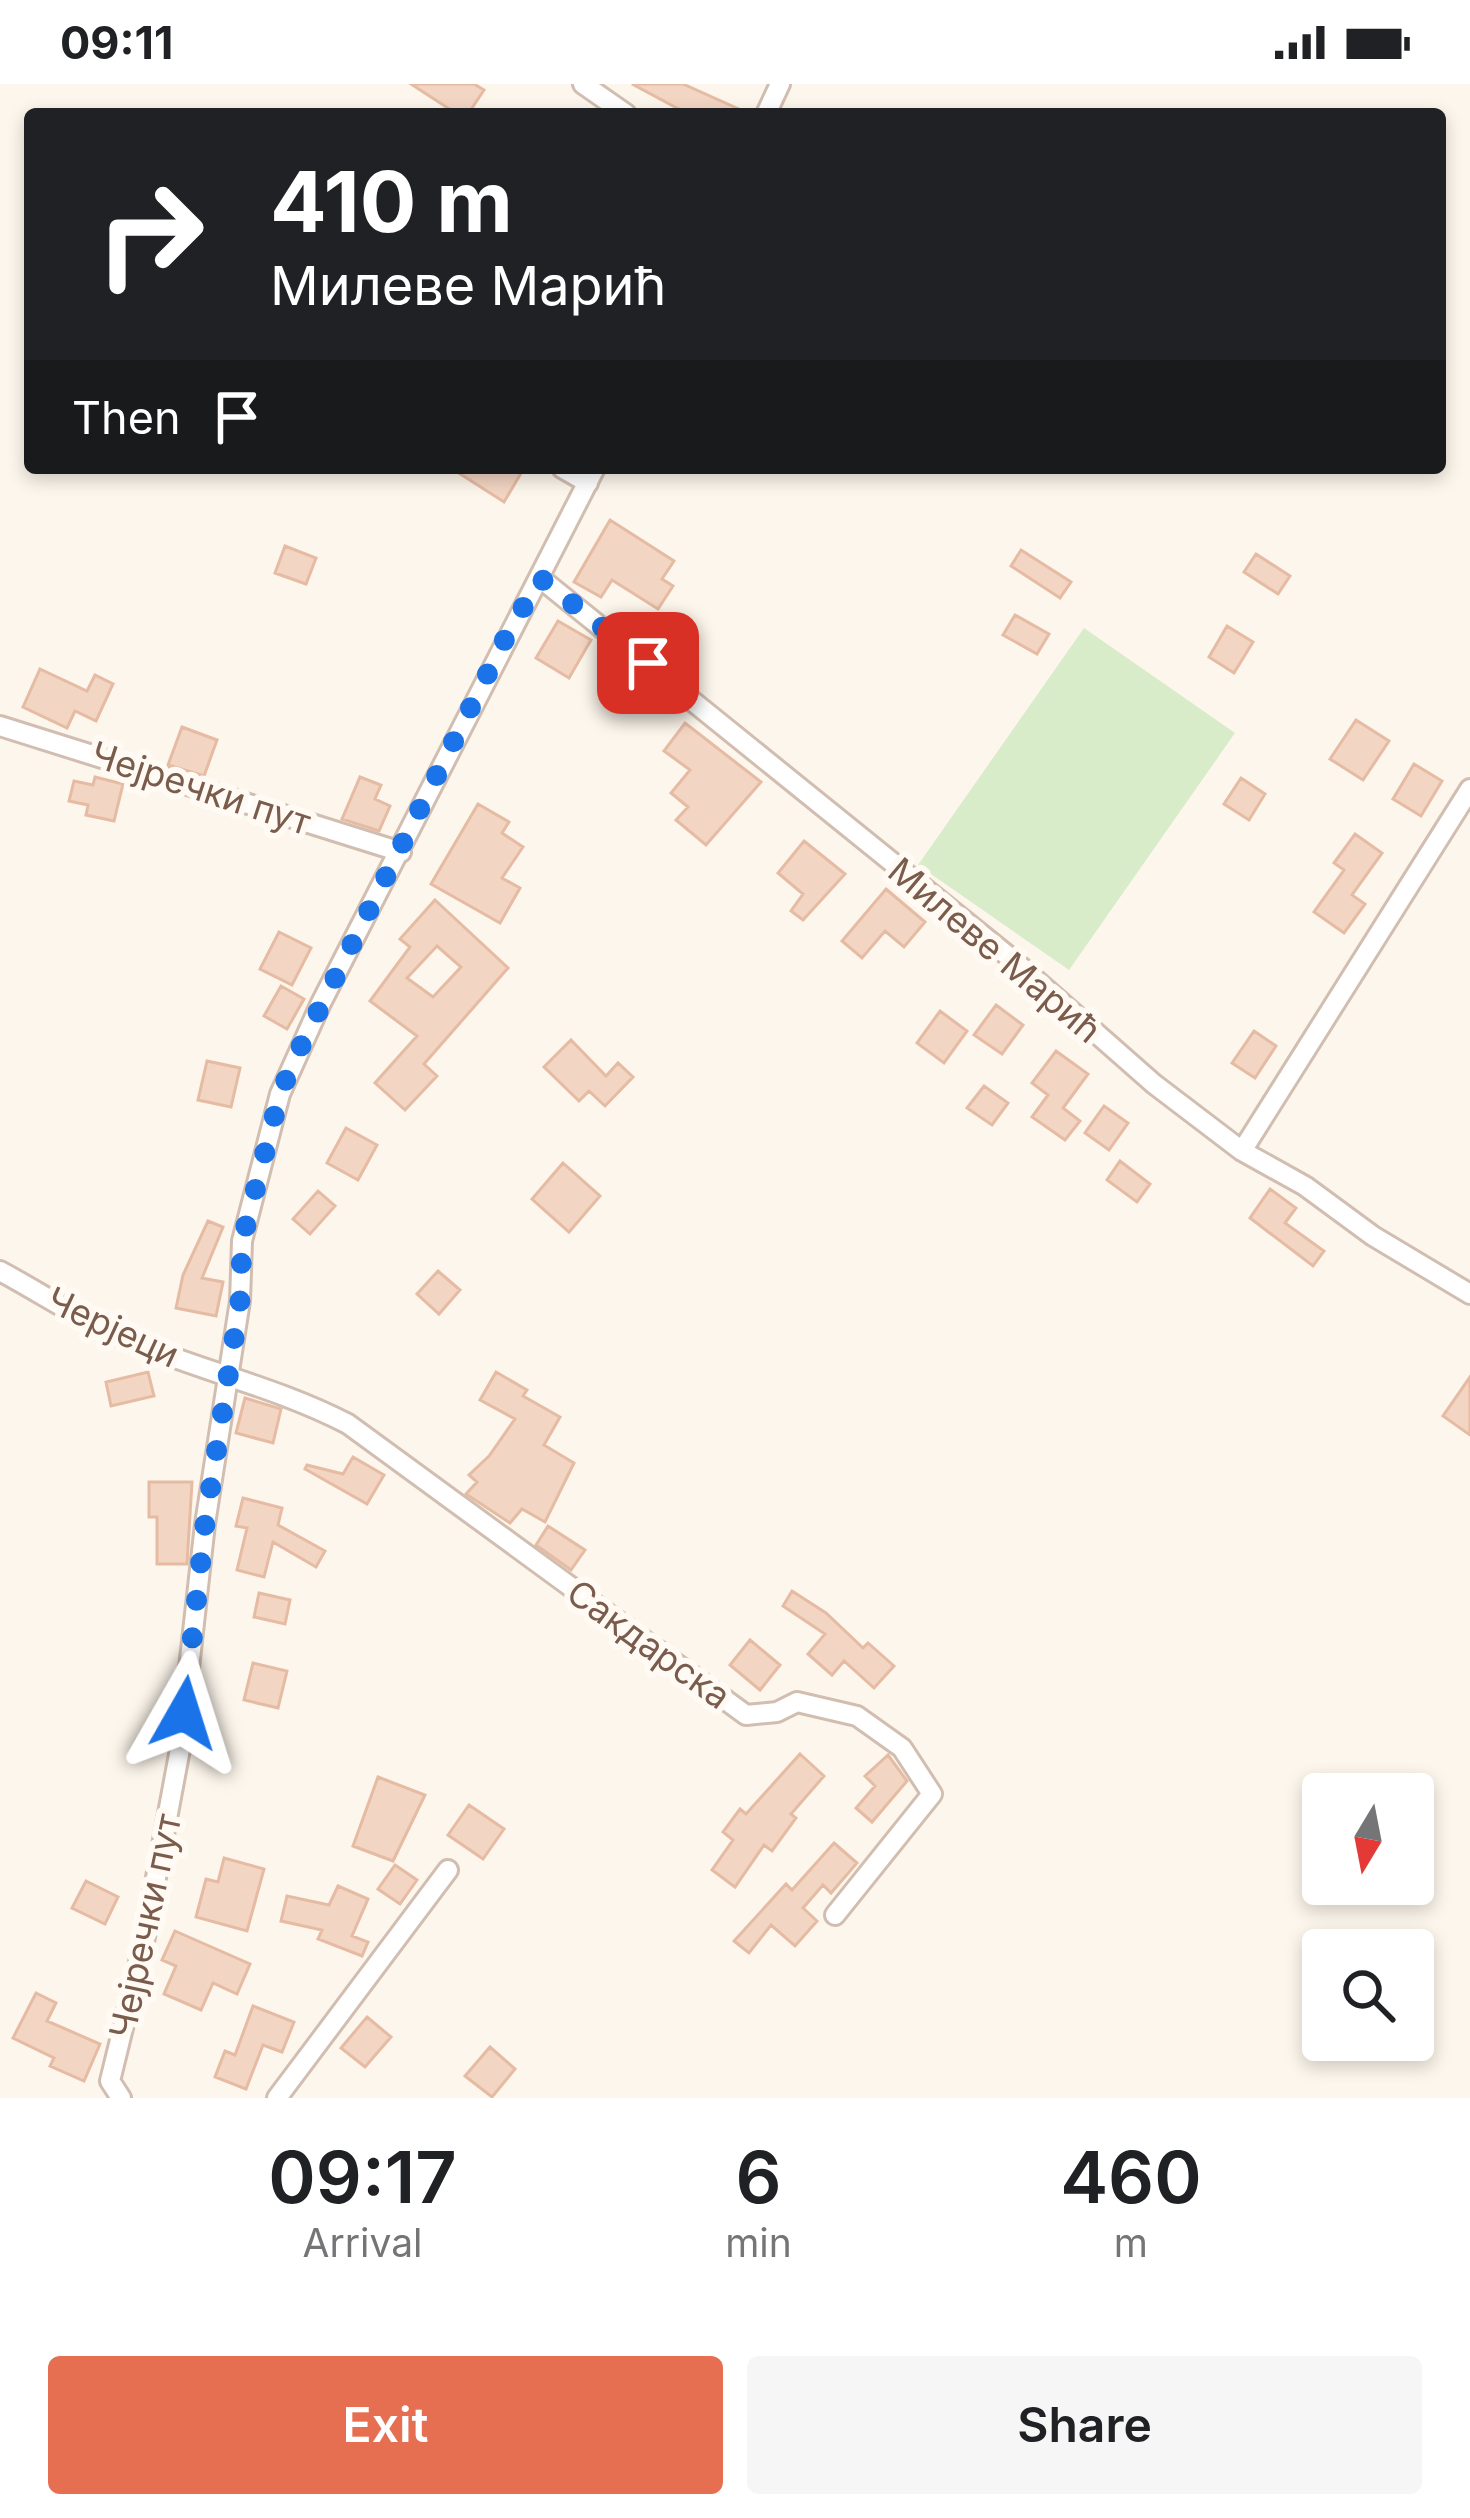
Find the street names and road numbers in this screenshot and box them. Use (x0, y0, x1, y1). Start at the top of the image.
street label: Чејречки пут (86, 732, 317, 844)
street label: Милеве Мaрић (880, 848, 1110, 1052)
street label: Черјеци (40, 1277, 186, 1377)
street label: Сакдарска (559, 1570, 739, 1718)
street label: Чејречки пут (100, 1810, 190, 2042)

